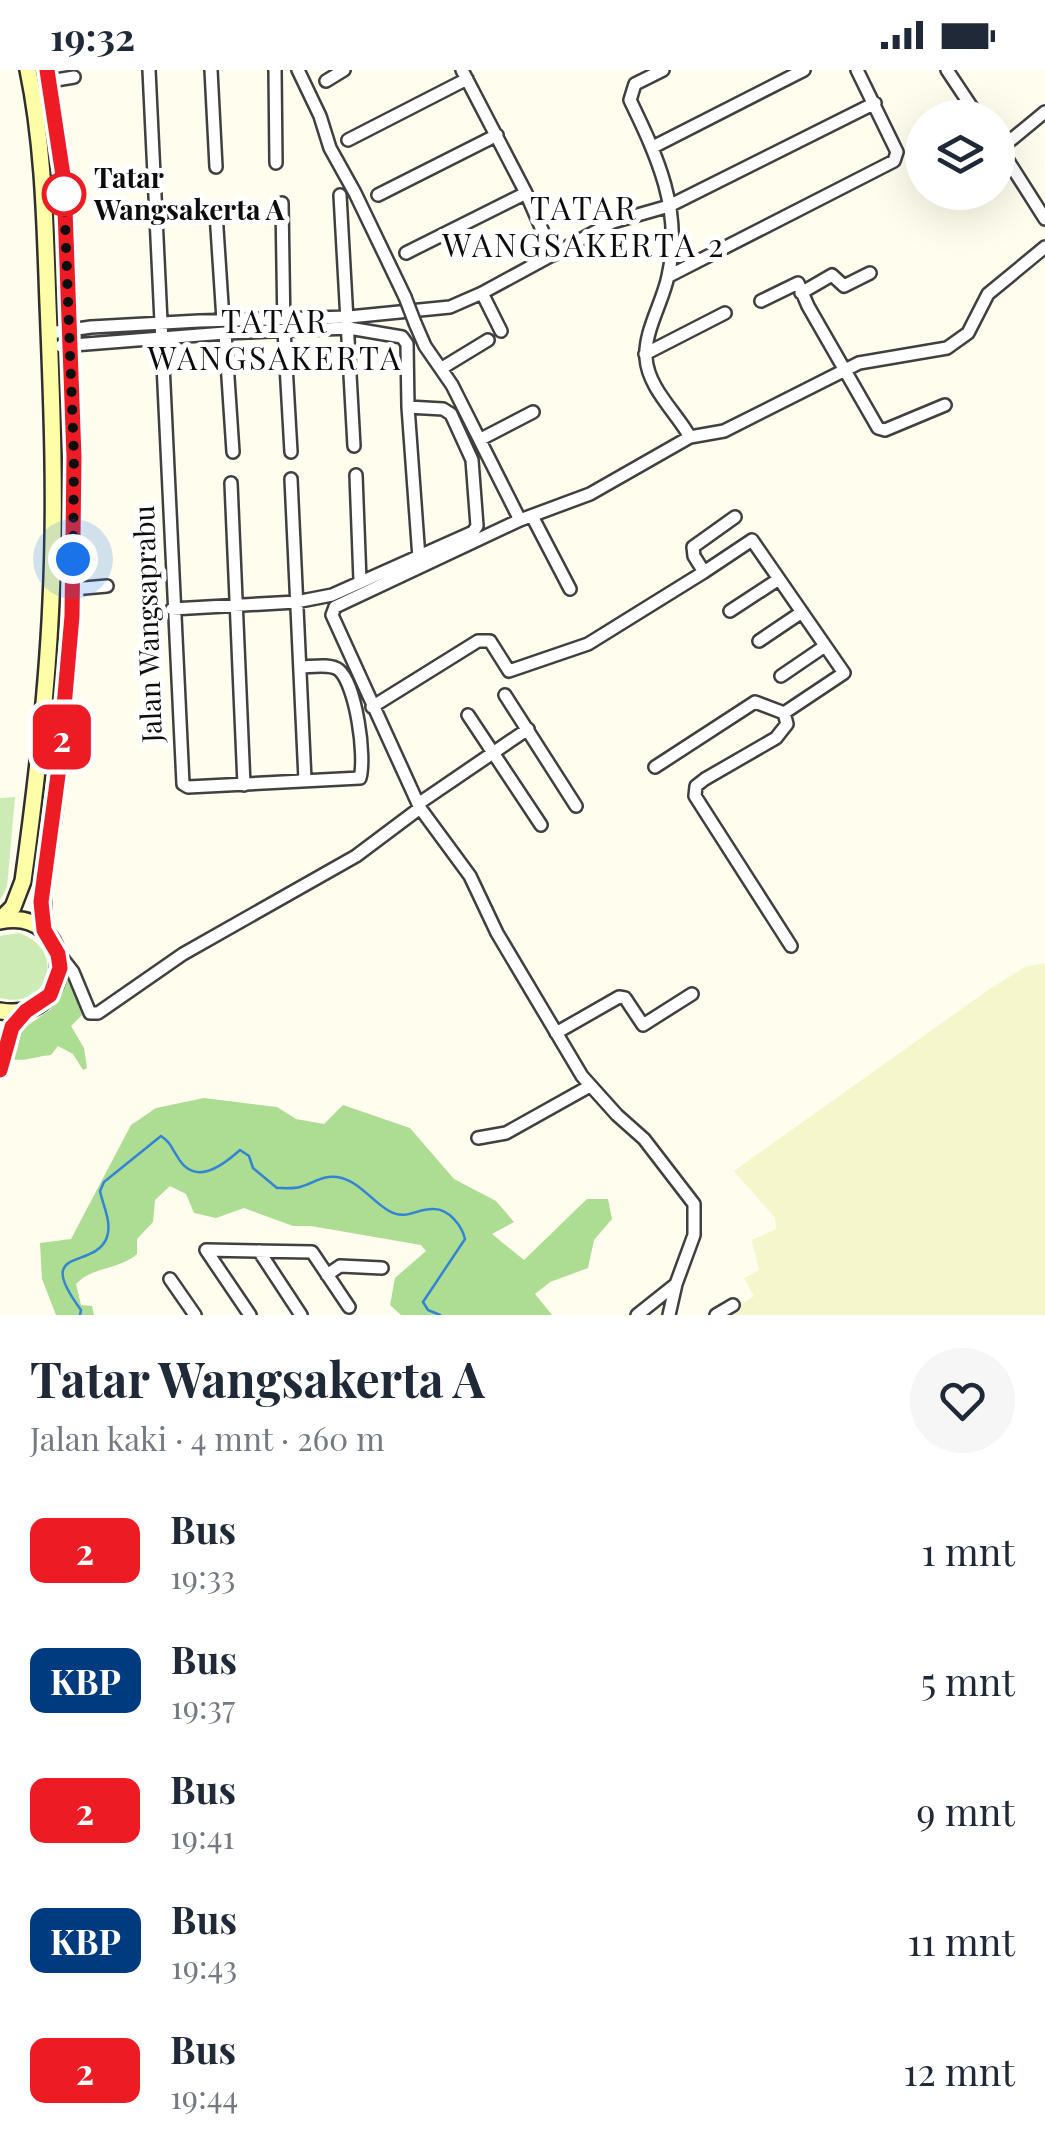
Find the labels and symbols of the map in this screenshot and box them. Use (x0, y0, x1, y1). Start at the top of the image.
place label: Tatar Wangsakerta A (93, 158, 285, 227)
marker: Tatar Wangsakerta A (43, 173, 85, 215)
district label: TATAR WANGSAKERTA 2 (441, 185, 726, 265)
district label: TATAR WANGSAKERTA (146, 298, 403, 378)
street label: Jalan Wangsaprabu (124, 505, 169, 744)
your location (48, 534, 98, 584)
line badge: 2 (30, 704, 94, 770)

